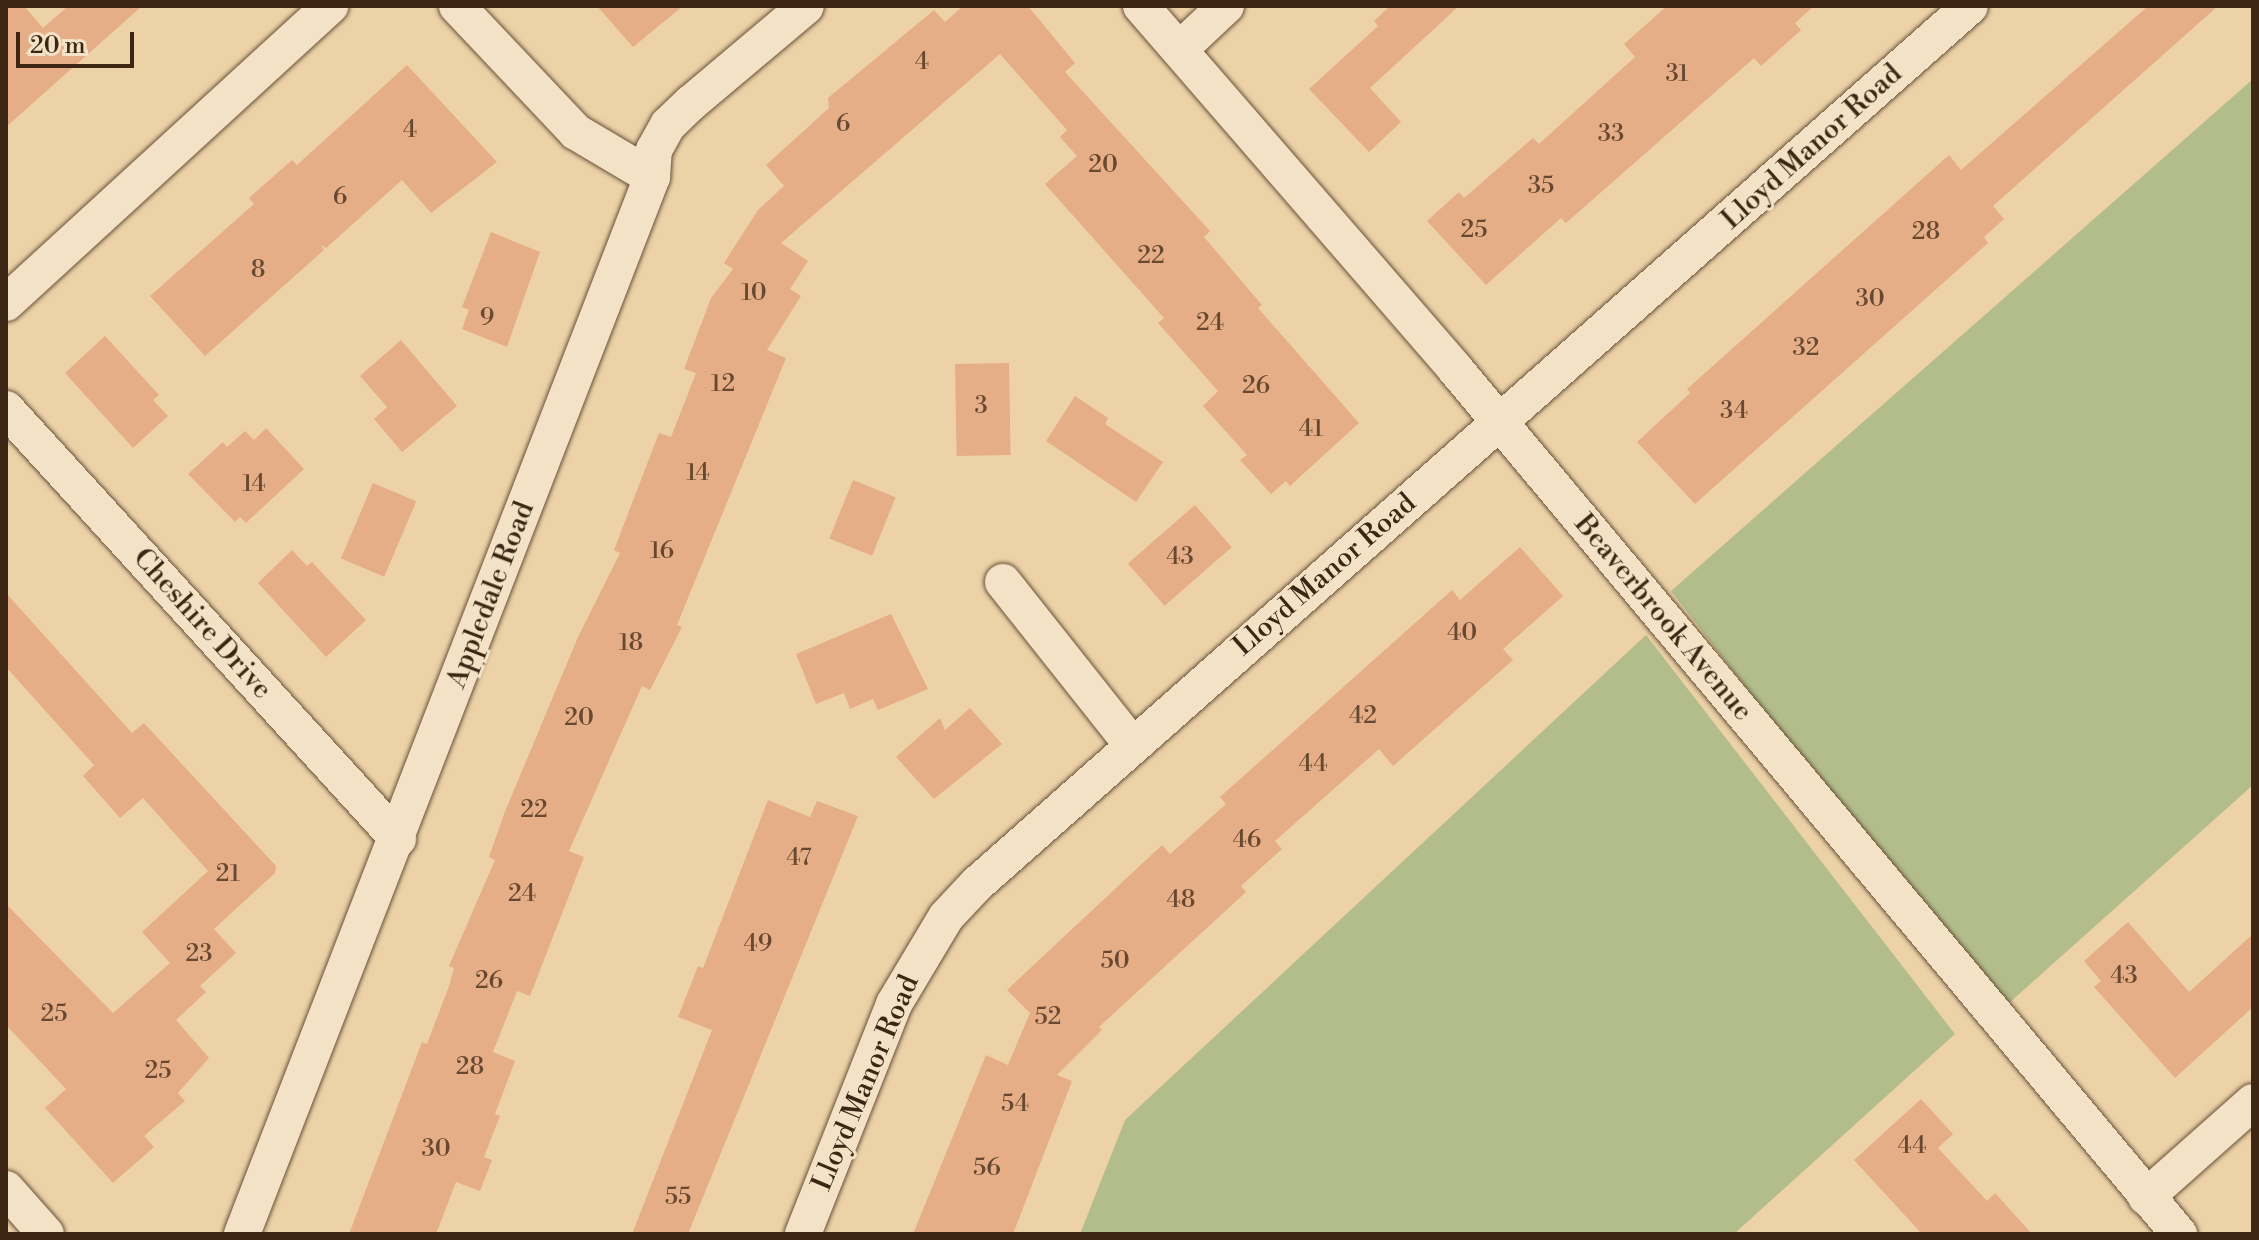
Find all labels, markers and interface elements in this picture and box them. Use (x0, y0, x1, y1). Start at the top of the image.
scale bar (20, 16, 138, 66)
text: 20 m (30, 31, 86, 61)
house number: 4 (915, 49, 929, 77)
street label: Lloyd Manor Road (1715, 57, 1909, 237)
house number: 31 (1665, 61, 1689, 89)
house number: 6 (836, 111, 850, 139)
house number: 4 (403, 117, 417, 145)
house number: 33 (1598, 121, 1624, 149)
house number: 20 (1088, 152, 1118, 180)
house number: 35 (1528, 173, 1554, 201)
house number: 6 (333, 184, 347, 212)
house number: 25 (1461, 217, 1487, 245)
house number: 28 (1912, 219, 1940, 247)
house number: 22 (1137, 243, 1165, 271)
house number: 8 (251, 257, 265, 285)
house number: 10 (741, 280, 767, 308)
house number: 30 (1855, 286, 1885, 314)
house number: 9 (480, 305, 494, 333)
house number: 24 (1196, 310, 1224, 338)
house number: 32 (1793, 335, 1819, 363)
house number: 12 (711, 371, 735, 399)
house number: 26 (1242, 373, 1270, 401)
house number: 3 (974, 393, 988, 421)
house number: 34 (1720, 398, 1748, 426)
house number: 41 (1299, 416, 1323, 444)
house number: 14 (686, 460, 710, 488)
house number: 14 (242, 471, 266, 499)
street label: Lloyd Manor Road (1227, 487, 1423, 663)
street label: Appledale Road (440, 497, 542, 693)
street label: Beaverbrook Avenue (1567, 508, 1759, 728)
house number: 16 (650, 538, 674, 566)
street label: Cheshire Drive (126, 542, 278, 706)
house number: 43 (1166, 544, 1194, 572)
house number: 40 (1447, 620, 1477, 648)
house number: 18 (619, 630, 643, 658)
house number: 42 (1349, 703, 1377, 731)
house number: 20 (564, 705, 594, 733)
house number: 44 (1298, 751, 1328, 779)
house number: 22 (520, 797, 548, 825)
house number: 46 (1233, 827, 1261, 855)
house number: 47 (786, 845, 812, 873)
house number: 21 (216, 861, 240, 889)
house number: 24 (508, 881, 536, 909)
house number: 48 (1167, 887, 1195, 915)
house number: 49 (744, 931, 772, 959)
house number: 23 (186, 941, 212, 969)
house number: 50 (1100, 948, 1130, 976)
house number: 43 (2110, 963, 2138, 991)
house number: 26 (475, 968, 503, 996)
street label: Lloyd Manor Road (805, 970, 927, 1196)
house number: 25 (41, 1001, 67, 1029)
house number: 52 (1035, 1004, 1061, 1032)
house number: 28 (456, 1054, 484, 1082)
house number: 25 (145, 1058, 171, 1086)
house number: 54 (1001, 1091, 1029, 1119)
house number: 44 (1897, 1133, 1927, 1161)
house number: 30 (421, 1136, 451, 1164)
house number: 56 (973, 1155, 1001, 1183)
house number: 55 (665, 1184, 691, 1212)

